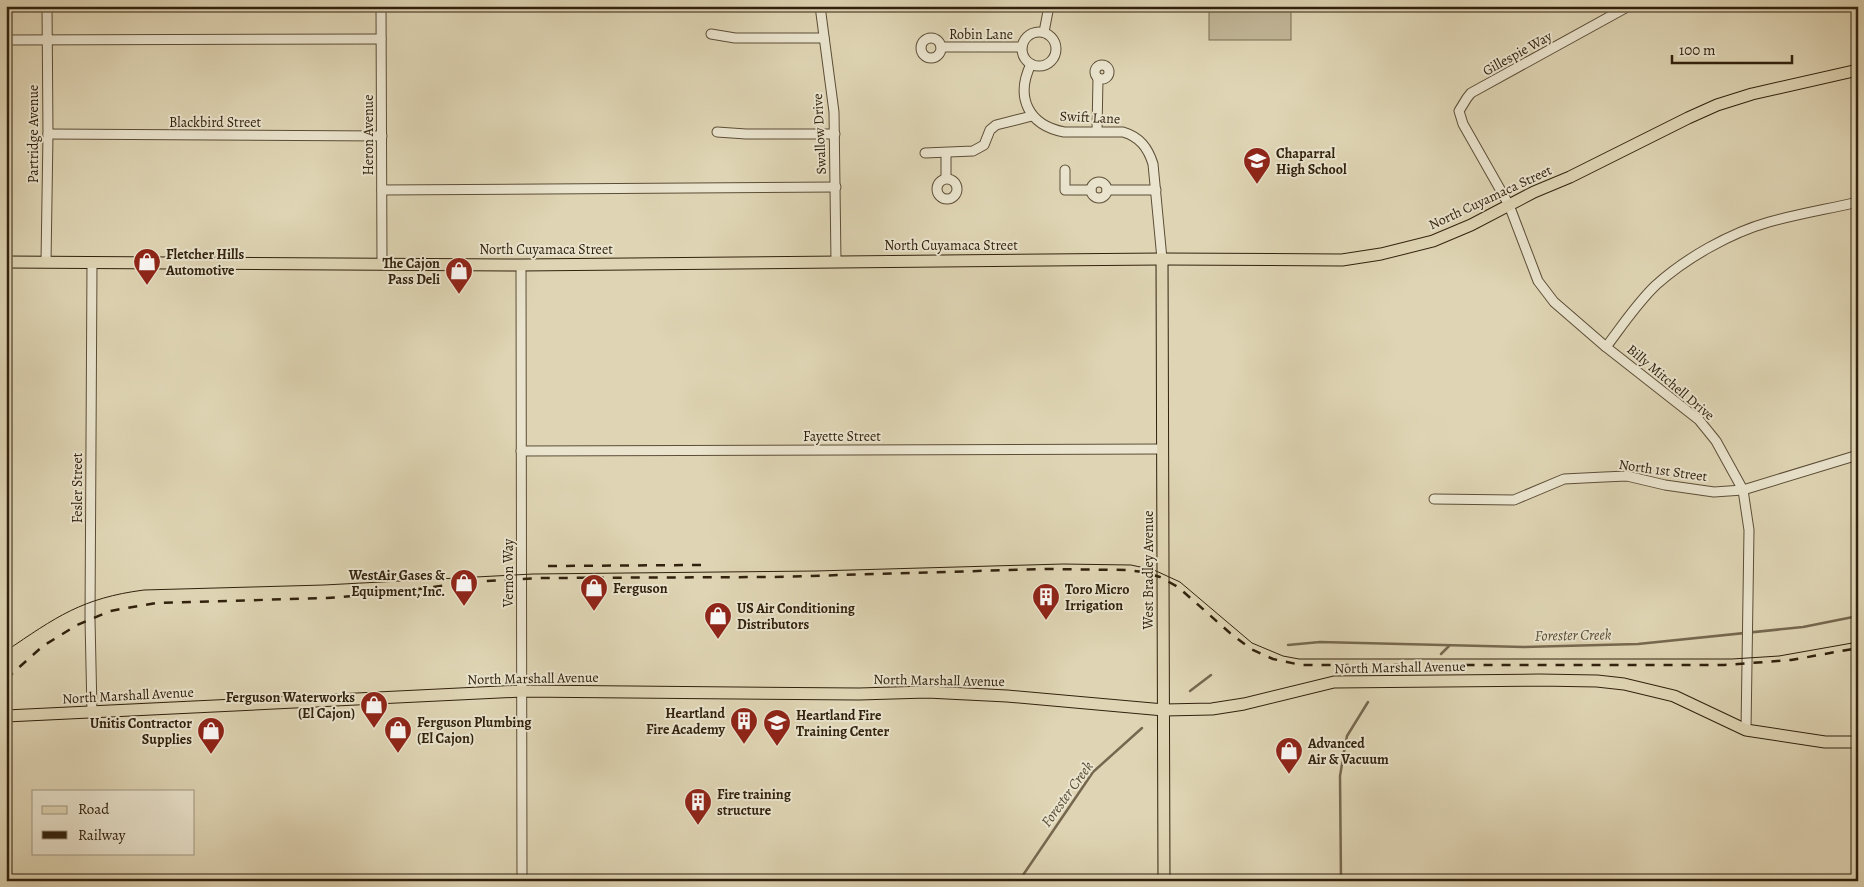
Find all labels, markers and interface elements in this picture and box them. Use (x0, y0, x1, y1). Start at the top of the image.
street label: Robin Lane (949, 25, 1013, 44)
street label: Gillespie Way (1479, 26, 1556, 80)
scale bar (1672, 32, 1792, 64)
text: 100 m (1679, 40, 1716, 60)
street label: Partridge Avenue (24, 85, 43, 183)
street label: Swallow Drive (808, 93, 831, 175)
street label: Heron Avenue (359, 95, 378, 175)
street label: Swift Lane (1059, 106, 1121, 129)
street label: Blackbird Street (169, 113, 261, 132)
place label: Chaparral High School (1276, 144, 1347, 179)
school or university icon: Chaparral High School (1242, 146, 1272, 185)
street label: North Cuyamaca Street (1426, 160, 1555, 234)
street label: North Cuyamaca Street (884, 236, 1018, 255)
street label: North Cuyamaca Street (479, 240, 613, 259)
place label: Fletcher Hills Automotive (165, 245, 244, 280)
shop icon: Fletcher Hills Automotive (132, 247, 162, 286)
place label: The Cajon Pass Deli (382, 254, 440, 289)
shop icon: The Cajon Pass Deli (444, 256, 474, 295)
street label: Billy Mitchell Drive (1623, 340, 1719, 425)
street label: Fayette Street (803, 427, 881, 446)
street label: Fesler Street (68, 452, 87, 523)
street label: North 1st Street (1617, 455, 1709, 486)
street label: West Bradley Avenue (1139, 510, 1158, 631)
street label: Vernon Way (499, 538, 518, 608)
place label: WestAir Gases & Equipment, Inc. (348, 566, 446, 601)
shop icon: WestAir Gases & Equipment, Inc. (449, 568, 479, 607)
shop icon: Ferguson (579, 573, 609, 612)
place label: Ferguson (613, 579, 668, 598)
place label: Toro Micro Irrigation (1065, 580, 1129, 615)
building icon: Toro Micro Irrigation (1031, 582, 1061, 621)
place label: US Air Conditioning Distributors (737, 599, 856, 634)
shop icon: US Air Conditioning Distributors (703, 601, 733, 640)
water label: Forester Creek (1534, 624, 1612, 646)
street label: North Marshall Avenue (1334, 657, 1466, 678)
street label: North Marshall Avenue (467, 668, 599, 689)
street label: North Marshall Avenue (873, 670, 1005, 691)
street label: North Marshall Avenue (62, 683, 194, 708)
place label: Ferguson Waterworks (El Cajon) (226, 688, 355, 723)
shop icon: Ferguson Waterworks (El Cajon) (359, 690, 389, 729)
place label: Heartland Fire Academy (646, 704, 725, 739)
building icon: Heartland Fire Academy (729, 706, 759, 745)
place label: Heartland Fire Training Center (796, 706, 889, 741)
school or university icon: Heartland Fire Training Center (762, 708, 792, 747)
place label: Ferguson Plumbing (El Cajon) (417, 713, 532, 748)
place label: Unitis Contractor Supplies (90, 714, 192, 749)
shop icon: Ferguson Plumbing (El Cajon) (383, 715, 413, 754)
shop icon: Unitis Contractor Supplies (196, 716, 226, 755)
place label: Advanced Air & Vacuum (1307, 734, 1389, 769)
shop icon: Advanced Air & Vacuum (1274, 736, 1304, 775)
water label: Forester Creek (1036, 757, 1098, 831)
place label: Fire training structure (717, 785, 792, 820)
building icon: Fire training structure (683, 787, 713, 826)
legend (32, 790, 195, 854)
text: Road (78, 799, 110, 819)
text: Railway (78, 825, 126, 845)

